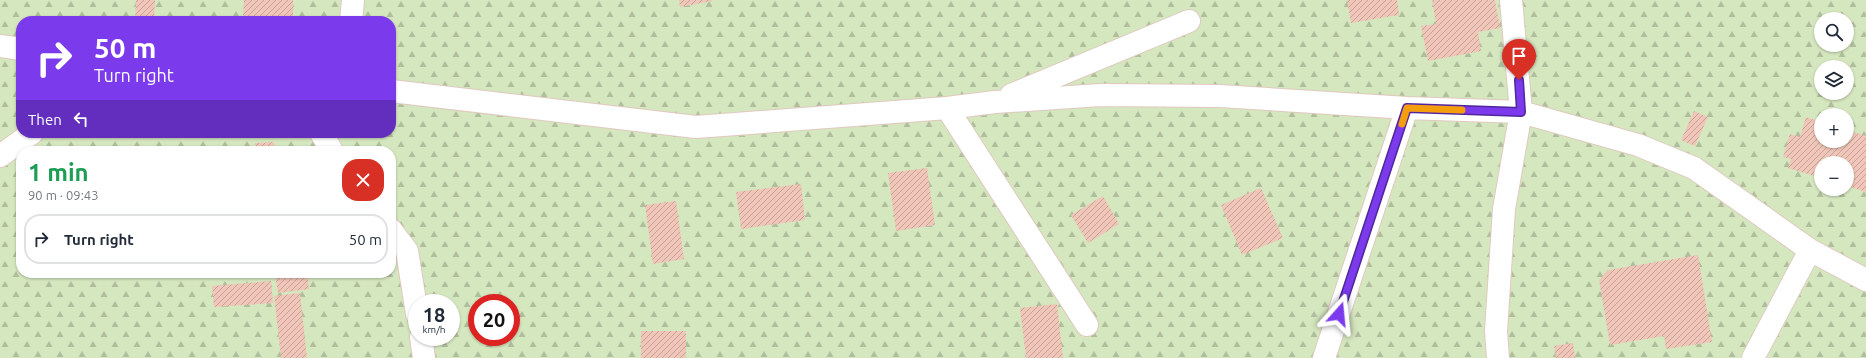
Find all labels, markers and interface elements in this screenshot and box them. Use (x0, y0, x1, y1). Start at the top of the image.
map controls (1814, 12, 1854, 196)
button: search (1814, 12, 1854, 52)
icon: right (28, 32, 80, 84)
text: 50 m (94, 32, 156, 63)
pin (1502, 39, 1536, 80)
icon: arrive (1508, 45, 1530, 67)
button: layers (1814, 60, 1854, 100)
text: Turn right (94, 65, 174, 85)
icon: left (70, 108, 92, 130)
button: + (1814, 108, 1854, 148)
text: Then (28, 111, 62, 128)
button: − (1814, 156, 1854, 196)
text: 1 min (28, 159, 89, 186)
button: close (342, 159, 384, 201)
text: 90 m · 09:43 (28, 188, 99, 202)
icon: right (30, 228, 52, 250)
text: Turn right (64, 231, 134, 248)
text: 50 m (349, 231, 382, 248)
position arrow (1318, 293, 1360, 335)
speed limit sign: 20 (468, 294, 520, 346)
text: 18 (423, 303, 445, 326)
text: km/h (422, 324, 446, 335)

